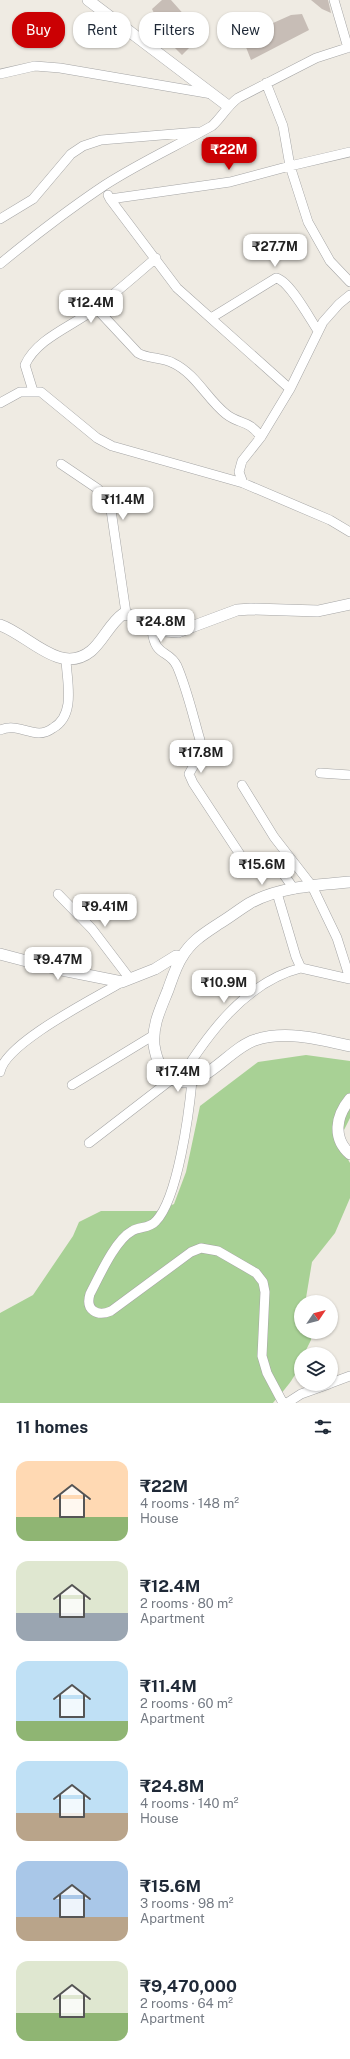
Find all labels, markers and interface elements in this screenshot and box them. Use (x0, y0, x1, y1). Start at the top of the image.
chip: Buy (12, 12, 65, 48)
chip: Rent (73, 12, 131, 48)
chip: Filters (139, 12, 209, 48)
chip: New (217, 12, 274, 48)
pin: ₹22M (205, 137, 253, 171)
text: ₹22M (211, 142, 247, 157)
pin: ₹27.7M (242, 234, 308, 268)
text: ₹27.7M (252, 239, 298, 254)
pin: ₹12.4M (58, 290, 124, 324)
text: ₹12.4M (68, 295, 114, 310)
pin: ₹11.4M (90, 487, 156, 521)
text: ₹11.4M (101, 492, 145, 507)
pin: ₹24.8M (128, 609, 194, 643)
text: ₹24.8M (136, 614, 186, 629)
pin: ₹17.8M (168, 740, 234, 774)
text: ₹17.8M (179, 745, 223, 760)
pin: ₹15.6M (229, 852, 295, 886)
text: ₹15.6M (239, 857, 285, 872)
pin: ₹9.41M (72, 894, 138, 928)
text: ₹9.41M (82, 899, 128, 914)
pin: ₹9.47M (25, 947, 91, 981)
text: ₹9.47M (34, 952, 82, 967)
pin: ₹10.9M (191, 970, 257, 1004)
text: ₹10.9M (201, 975, 247, 990)
pin: ₹17.4M (145, 1059, 211, 1093)
text: ₹17.4M (156, 1064, 200, 1079)
north arrow (294, 1295, 338, 1339)
map controls (294, 1295, 338, 1391)
button: layers (294, 1347, 338, 1391)
icon: filters (312, 1416, 334, 1438)
text: 11 homes (16, 1417, 88, 1437)
text: ₹22M (140, 1476, 188, 1496)
icon: home (48, 1477, 96, 1525)
text: 4 rooms · 148 m² (140, 1496, 239, 1511)
text: House (140, 1511, 179, 1526)
text: ₹12.4M (140, 1576, 200, 1596)
icon: home (48, 1577, 96, 1625)
text: 2 rooms · 80 m² (140, 1596, 233, 1611)
text: Apartment (140, 1611, 205, 1626)
text: ₹11.4M (140, 1676, 197, 1696)
icon: home (48, 1677, 96, 1725)
text: 2 rooms · 60 m² (140, 1696, 233, 1711)
text: Apartment (140, 1711, 205, 1726)
text: ₹24.8M (140, 1776, 204, 1796)
icon: home (48, 1777, 96, 1825)
text: 4 rooms · 140 m² (140, 1796, 239, 1811)
text: House (140, 1811, 179, 1826)
text: ₹15.6M (140, 1876, 201, 1896)
icon: home (48, 1877, 96, 1925)
text: 3 rooms · 98 m² (140, 1896, 234, 1911)
text: Apartment (140, 1911, 205, 1926)
text: ₹9,470,000 (140, 1976, 237, 1996)
icon: home (48, 1977, 96, 2025)
text: 2 rooms · 64 m² (140, 1996, 233, 2011)
text: Apartment (140, 2011, 205, 2026)

